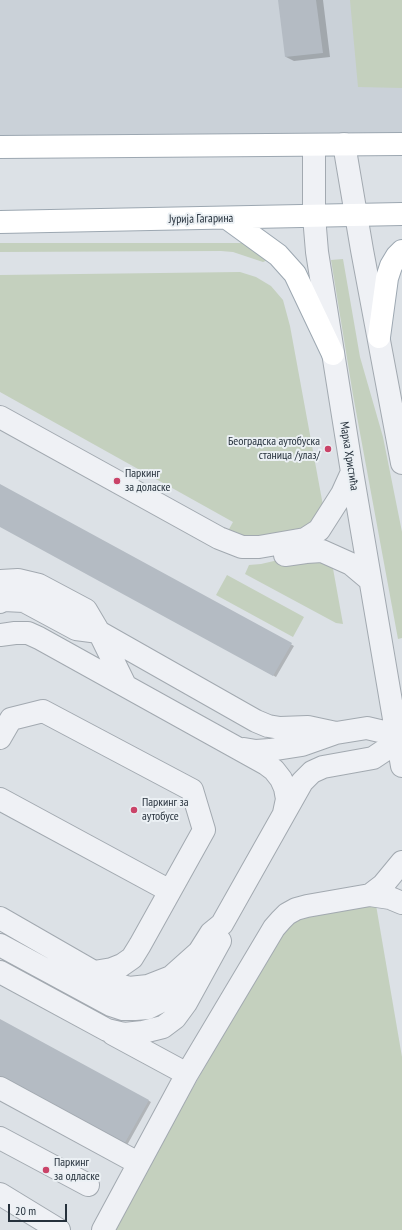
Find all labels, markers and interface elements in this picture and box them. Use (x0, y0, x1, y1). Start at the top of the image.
street label: Јурија Гагарина (169, 211, 233, 227)
street label: Марка Христића (336, 421, 362, 491)
place label: Београдска аутобуска станица /улаз/ (228, 435, 320, 463)
marker: Београдска аутобуска станица /улаз/ (323, 444, 333, 454)
place label: Паркинг за доласке (125, 467, 170, 495)
marker: Паркинг за доласке (112, 476, 122, 486)
place label: Паркинг за аутобусе (142, 796, 189, 824)
marker: Паркинг за аутобусе (129, 805, 139, 815)
place label: Паркинг за одласке (54, 1156, 100, 1184)
marker: Паркинг за одласке (41, 1165, 51, 1175)
scale bar (10, 1196, 69, 1222)
text: 20 m (15, 1203, 36, 1218)

